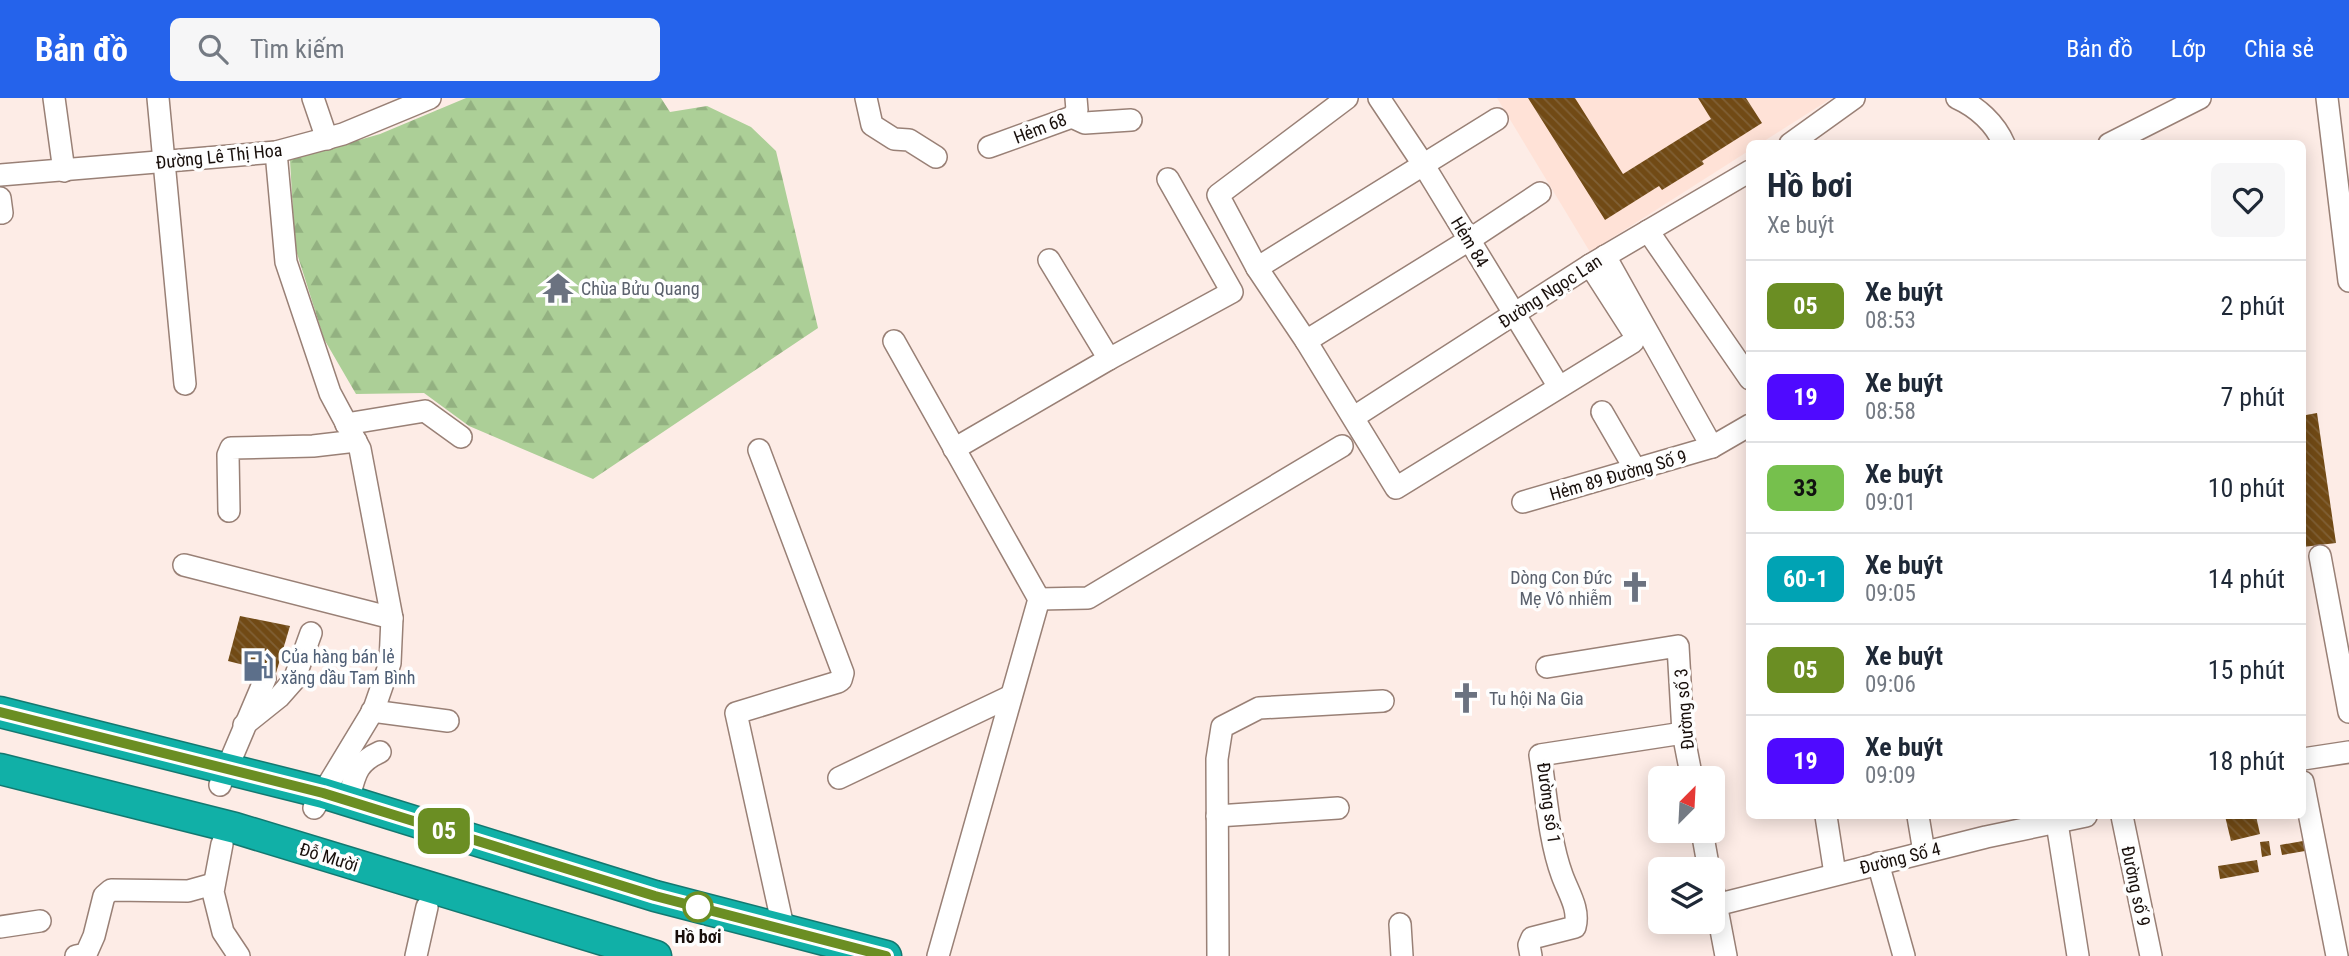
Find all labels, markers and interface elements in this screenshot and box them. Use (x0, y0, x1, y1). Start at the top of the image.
search box (170, 18, 660, 81)
text: Bản đồ (35, 30, 128, 69)
icon: search (194, 30, 232, 68)
text: Tìm kiếm (250, 34, 345, 64)
text: Bản đồ (2066, 35, 2133, 63)
text: Lớp (2171, 35, 2206, 63)
text: Chia sẻ (2244, 35, 2314, 63)
street label: Hẻm 68 (1011, 108, 1069, 148)
street label: Đường Lê Thị Hoa (155, 139, 283, 173)
button: heart (2211, 163, 2285, 237)
text: Hồ bơi (1767, 166, 1853, 205)
text: Xe buýt (1767, 212, 1834, 239)
street label: Hẻm 84 (1447, 213, 1493, 271)
street label: Đường Ngọc Lan (1495, 250, 1605, 332)
temple icon: Chùa Bửu Quang (541, 271, 575, 305)
text: Xe buýt (1865, 277, 1943, 307)
place label: Chùa Bửu Quang (581, 278, 700, 299)
text: 2 phút (2221, 291, 2285, 321)
text: 05 (1793, 292, 1818, 320)
text: 08:53 (1865, 307, 1916, 334)
text: Xe buýt (1865, 368, 1943, 398)
text: 7 phút (2221, 382, 2285, 412)
text: 19 (1793, 383, 1818, 411)
text: 08:58 (1865, 398, 1916, 425)
street label: Hẻm 89 Đường Số 9 (1547, 445, 1689, 505)
text: Xe buýt (1865, 459, 1943, 489)
text: 10 phút (2208, 473, 2285, 503)
text: 33 (1793, 474, 1818, 502)
text: 09:01 (1865, 489, 1916, 516)
text: Xe buýt (1865, 550, 1943, 580)
text: 14 phút (2208, 564, 2285, 594)
text: 60-1 (1783, 565, 1828, 593)
place label: Dòng Con Đức Mẹ Vô nhiễm (1510, 567, 1612, 609)
church icon: Dòng Con Đức Mẹ Vô nhiễm (1618, 570, 1652, 604)
text: 09:05 (1865, 580, 1916, 607)
text: Xe buýt (1865, 641, 1943, 671)
place label: Của hàng bán lẻ xăng dầu Tam Bình (281, 646, 415, 688)
fuel station icon: Của hàng bán lẻ xăng dầu Tam Bình (241, 649, 275, 683)
text: 15 phút (2208, 655, 2285, 685)
text: 05 (1793, 656, 1818, 684)
street label: Đường số 3 (1670, 667, 1698, 751)
text: 09:06 (1865, 671, 1916, 698)
church icon: Tu hội Na Gia (1449, 681, 1483, 715)
place label: Tu hội Na Gia (1489, 688, 1584, 709)
text: Xe buýt (1865, 732, 1943, 762)
text: 18 phút (2208, 746, 2285, 776)
text: 19 (1793, 747, 1818, 775)
street label: Đường số 1 (1533, 761, 1565, 845)
text: 09:09 (1865, 762, 1916, 789)
north arrow (1648, 766, 1726, 844)
map controls (1648, 766, 1725, 934)
line badge: 05 (412, 808, 476, 854)
text: 05 (432, 817, 456, 845)
street label: Đỗ Mười (297, 838, 361, 876)
street label: Đường Số 4 (1857, 838, 1943, 878)
street label: Đường số 9 (2117, 844, 2155, 928)
button: layers (1648, 857, 1725, 934)
marker: Hồ bơi (683, 892, 713, 922)
place label: Hồ bơi (675, 926, 721, 947)

